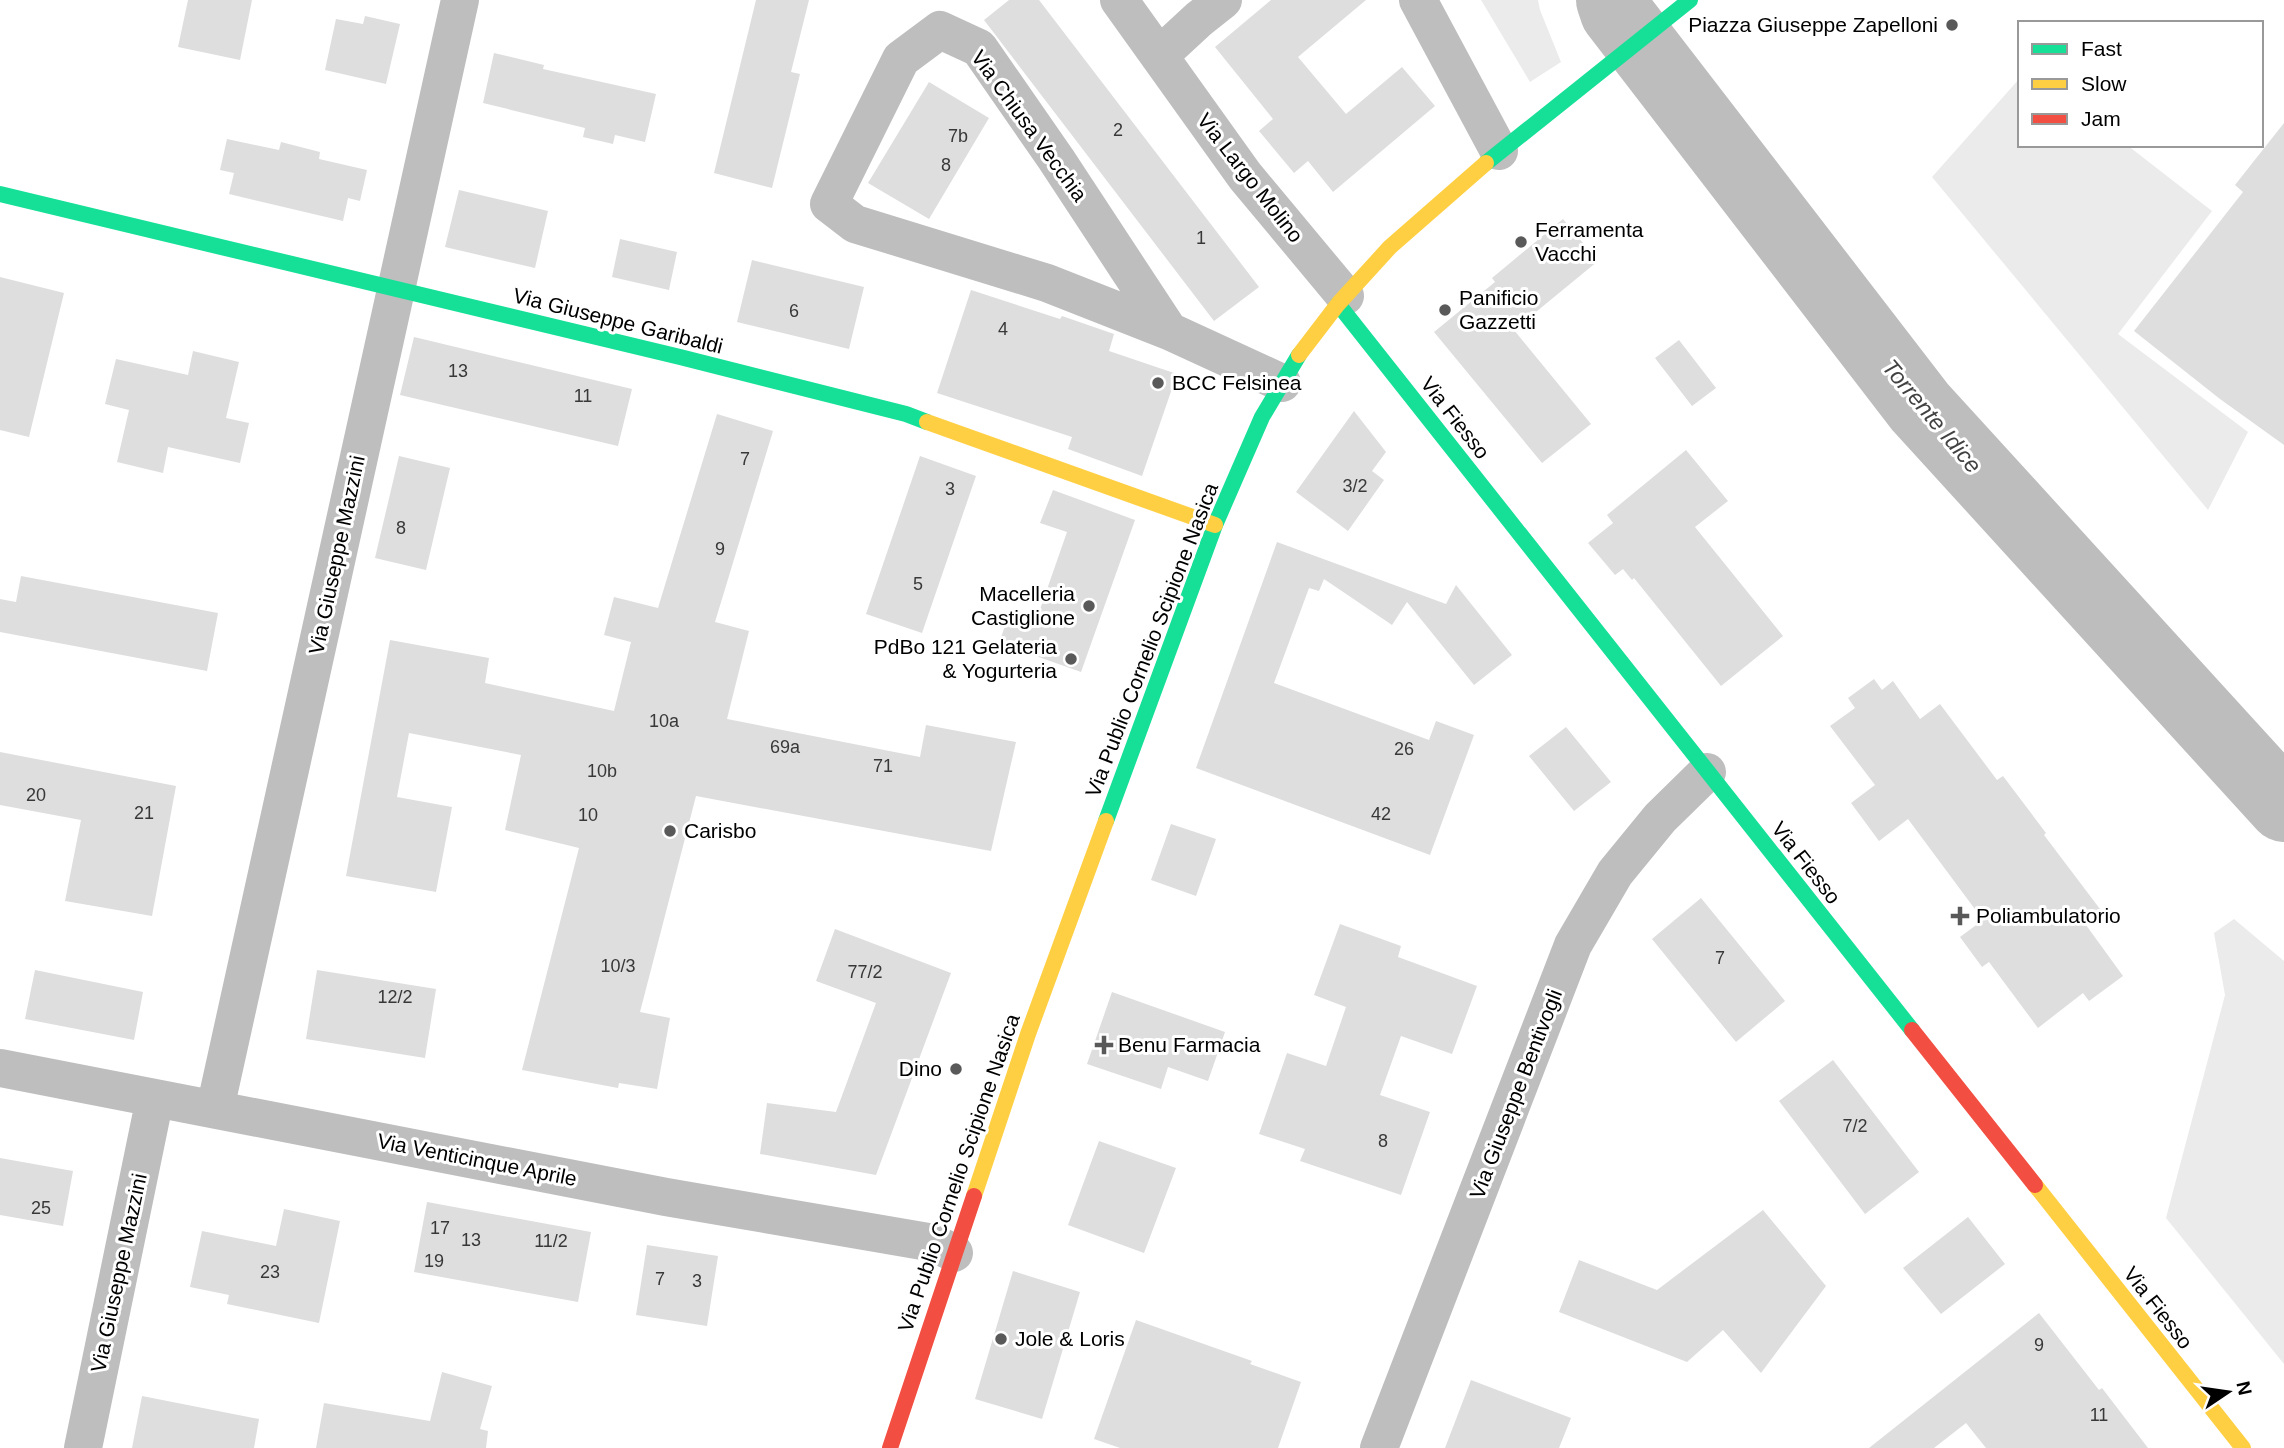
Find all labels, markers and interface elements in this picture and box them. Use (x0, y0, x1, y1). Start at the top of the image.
place label: Piazza Giuseppe Zapelloni (1688, 13, 1938, 36)
marker: Piazza Giuseppe Zapelloni (1944, 17, 1960, 33)
legend (2018, 21, 2263, 147)
text: Fast (2081, 37, 2122, 60)
street label: Via Chiusa Vecchia (967, 46, 1092, 206)
text: Slow (2081, 72, 2127, 95)
text: Jam (2081, 107, 2121, 130)
street label: Via Largo Molino (1193, 109, 1308, 247)
house number: 2 (1113, 120, 1123, 140)
house number: 7b (948, 126, 968, 146)
house number: 8 (941, 155, 951, 175)
place label: Ferramenta Vacchi (1535, 218, 1644, 265)
house number: 1 (1196, 228, 1206, 248)
marker: Ferramenta Vacchi (1513, 234, 1529, 250)
street label: Via Giuseppe Garibaldi (511, 283, 725, 358)
place label: Panificio Gazzetti (1459, 286, 1538, 333)
house number: 6 (789, 301, 799, 321)
marker: Panificio Gazzetti (1437, 302, 1453, 318)
house number: 4 (998, 319, 1008, 339)
water label: Torrente Idice (1877, 354, 1987, 478)
house number: 13 (448, 361, 468, 381)
place label: BCC Felsinea (1172, 371, 1302, 394)
street label: Via Fiesso (1416, 372, 1495, 463)
marker: BCC Felsinea (1150, 375, 1166, 391)
house number: 11 (574, 386, 592, 406)
house number: 7 (740, 449, 750, 469)
street label: Via Giuseppe Mazzini (304, 453, 369, 656)
house number: 3/2 (1342, 476, 1368, 496)
house number: 3 (945, 479, 955, 499)
street label: Via Publio Cornelio Scipione Nasica (1081, 479, 1222, 800)
house number: 8 (396, 518, 406, 538)
house number: 9 (715, 539, 725, 559)
house number: 5 (913, 574, 923, 594)
place label: Macelleria Castiglione (971, 582, 1075, 629)
marker: Macelleria Castiglione (1081, 598, 1097, 614)
place label: PdBo 121 Gelateria & Yogurteria (874, 635, 1057, 682)
marker: PdBo 121 Gelateria & Yogurteria (1063, 651, 1079, 667)
house number: 10a (649, 711, 680, 731)
house number: 69a (770, 737, 801, 757)
house number: 26 (1394, 739, 1414, 759)
house number: 71 (873, 756, 893, 776)
house number: 10b (587, 761, 617, 781)
house number: 20 (26, 785, 46, 805)
house number: 21 (134, 803, 154, 823)
house number: 42 (1371, 804, 1391, 824)
house number: 10 (578, 805, 598, 825)
street label: Via Fiesso (1767, 817, 1846, 908)
place label: Carisbo (684, 819, 756, 842)
marker: Carisbo (662, 823, 678, 839)
place label: Poliambulatorio (1976, 904, 2121, 927)
marker: Poliambulatorio (1950, 906, 1970, 926)
house number: 7 (1715, 948, 1725, 968)
house number: 10/3 (600, 956, 636, 976)
house number: 77/2 (847, 962, 883, 982)
street label: Via Giuseppe Bentivogli (1465, 986, 1566, 1202)
house number: 12/2 (377, 987, 413, 1007)
street label: Via Publio Cornelio Scipione Nasica (893, 1011, 1024, 1335)
place label: Benu Farmacia (1118, 1033, 1261, 1056)
marker: Benu Farmacia (1096, 1037, 1112, 1053)
place label: Dino (899, 1057, 942, 1080)
marker: Dino (948, 1061, 964, 1077)
house number: 7/2 (1842, 1116, 1868, 1136)
street label: Via Venticinque Aprile (375, 1129, 579, 1190)
house number: 8 (1378, 1131, 1388, 1151)
street label: Via Giuseppe Mazzini (86, 1171, 151, 1374)
house number: 25 (31, 1198, 51, 1218)
house number: 17 (430, 1218, 450, 1238)
house number: 13 (461, 1230, 481, 1250)
house number: 11/2 (534, 1231, 568, 1251)
house number: 19 (424, 1251, 444, 1271)
house number: 23 (260, 1262, 280, 1282)
street label: Via Fiesso (2119, 1262, 2198, 1353)
house number: 7 (655, 1269, 665, 1289)
house number: 3 (692, 1271, 702, 1291)
place label: Jole & Loris (1015, 1327, 1125, 1350)
marker: Jole & Loris (993, 1331, 1009, 1347)
house number: 9 (2034, 1335, 2044, 1355)
north arrow (2193, 1357, 2263, 1427)
text: N (2232, 1379, 2256, 1397)
house number: 11 (2090, 1405, 2108, 1425)

